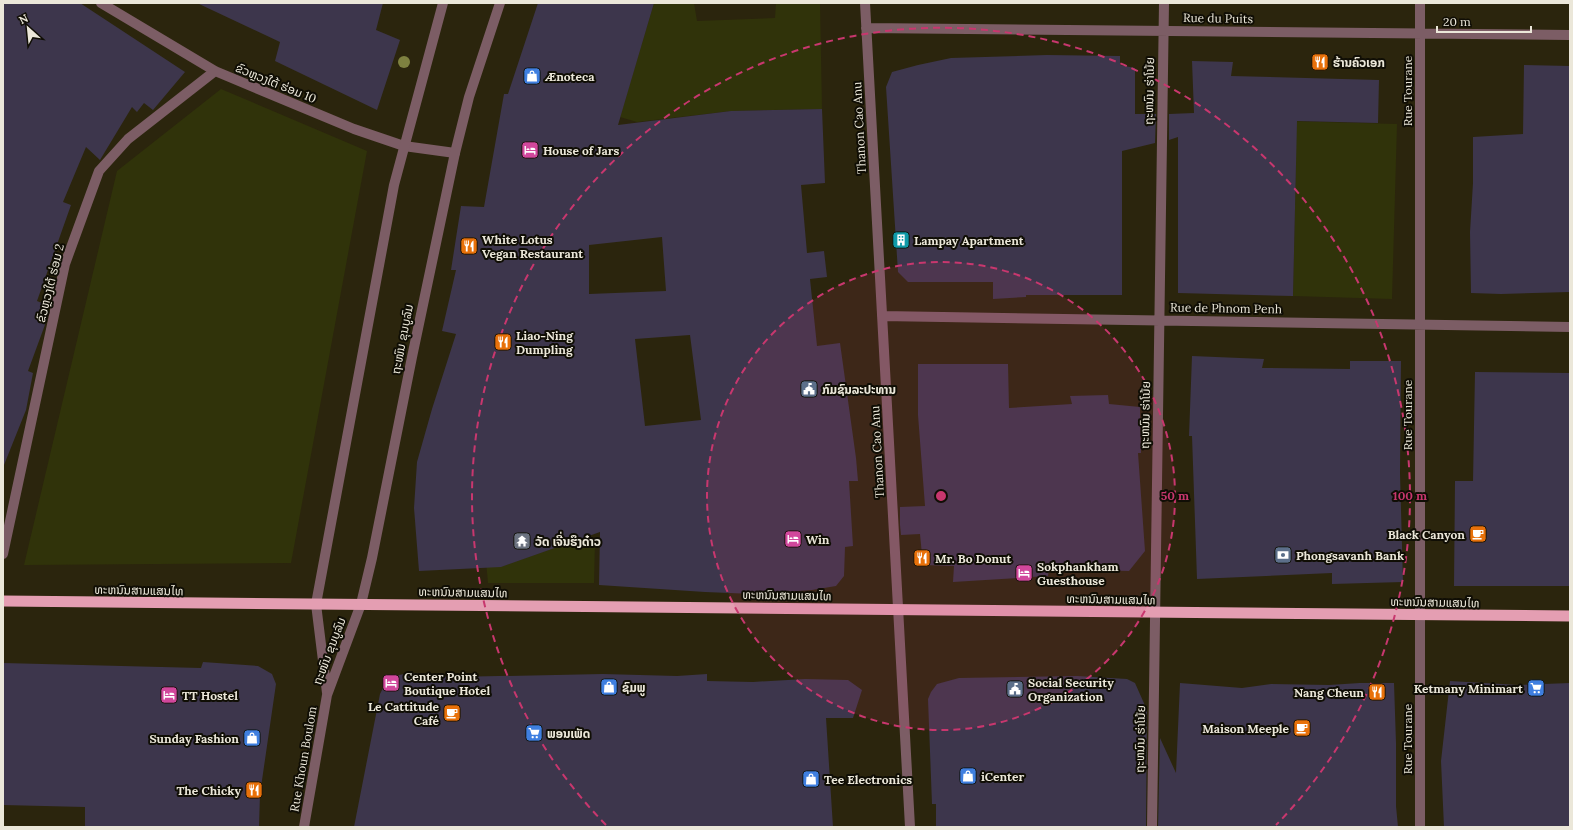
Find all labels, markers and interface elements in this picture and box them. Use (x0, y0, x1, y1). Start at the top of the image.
north arrow (8, 8, 48, 48)
scale bar (1437, 8, 1531, 34)
street label: Rue du Puits (1183, 10, 1254, 26)
text: N (16, 11, 31, 27)
text: 20 m (1443, 14, 1471, 29)
restaurant icon: ຮ້ານຄົວເອກ (1310, 52, 1330, 72)
place label: ຮ້ານຄົວເອກ (1333, 55, 1385, 70)
street label: Rue Tourane (1400, 55, 1415, 126)
street label: ຖະຫນົນ ຮ່າໂນ້ຍ (1141, 57, 1157, 125)
street label: ຂົວຫຼວງໃຕ້ ຮ່ອມ 10 (233, 60, 319, 106)
shop icon: Ænoteca (522, 66, 542, 86)
place label: Ænoteca (544, 69, 595, 84)
street label: Thanon Cao Anu (849, 81, 869, 175)
hotel icon: House of Jars (520, 140, 540, 160)
place label: House of Jars (543, 143, 619, 158)
building icon: Lampay Apartment (891, 230, 911, 250)
place label: White Lotus Vegan Restaurant (482, 232, 584, 261)
place label: Lampay Apartment (914, 233, 1025, 248)
restaurant icon: White Lotus Vegan Restaurant (459, 236, 479, 256)
street label: ຂົວຫຼວງໃຕ້ ຮ່ອມ 2 (33, 242, 67, 324)
street label: Rue de Phnom Penh (1170, 300, 1282, 316)
street label: ຖະໜົນ ຂຸນບູລົມ (388, 303, 417, 375)
place label: Liao-Ning Dumpling (516, 328, 574, 357)
restaurant icon: Liao-Ning Dumpling (493, 332, 513, 352)
public building icon: ກົມຊົນລະປະທານ (799, 379, 819, 399)
street label: Rue Tourane (1400, 379, 1415, 450)
street label: ຖະຫນົນ ຮ່າໂນ້ຍ (1137, 381, 1153, 449)
place label: ກົມຊົນລະປະທານ (822, 382, 896, 397)
street label: Thanon Cao Anu (867, 405, 887, 499)
text: 50 m (1161, 488, 1189, 503)
text: 100 m (1393, 488, 1427, 503)
centre of rings (934, 489, 948, 503)
cafe icon: Black Canyon (1468, 524, 1488, 544)
place label: Black Canyon (1388, 527, 1465, 542)
hotel icon: Win (783, 529, 803, 549)
temple icon: ວັດ ເຈີ່ນຮຶງດ໋າວ (512, 531, 532, 551)
place label: ວັດ ເຈີ່ນຮຶງດ໋າວ (535, 531, 601, 549)
place label: Win (806, 532, 830, 547)
bank icon: Phongsavanh Bank (1273, 545, 1293, 565)
restaurant icon: Mr. Bo Donut (912, 548, 932, 568)
place label: Phongsavanh Bank (1296, 548, 1404, 563)
place label: Mr. Bo Donut (935, 551, 1012, 566)
place label: Sokphankham Guesthouse (1037, 559, 1119, 588)
hotel icon: Sokphankham Guesthouse (1014, 563, 1034, 583)
street label: ທະຫນົນສາມແສນໄທ (94, 582, 184, 598)
street label: ທະຫນົນສາມແສນໄທ (418, 584, 508, 600)
street label: ທະຫນົນສາມແສນໄທ (742, 587, 832, 603)
street label: ທະຫນົນສາມແສນໄທ (1066, 591, 1156, 607)
street label: ທະຫນົນສາມແສນໄທ (1390, 594, 1480, 610)
street label: ຖະໜົນ ຂຸນບູລົມ (309, 615, 350, 687)
place label: Center Point Boutique Hotel (404, 669, 490, 698)
hotel icon: Center Point Boutique Hotel (381, 673, 401, 693)
place label: Social Security Organization (1028, 675, 1114, 704)
shop icon: ຊົມພູ (599, 677, 619, 697)
supermarket icon: Ketmany Minimart (1526, 678, 1546, 698)
public building icon: Social Security Organization (1005, 679, 1025, 699)
place label: ຊົມພູ (622, 680, 646, 697)
place label: Ketmany Minimart (1414, 681, 1524, 696)
restaurant icon: Nang Cheun (1367, 682, 1387, 702)
hotel icon: TT Hostel (159, 685, 179, 705)
place label: Nang Cheun (1294, 685, 1364, 700)
place label: TT Hostel (182, 688, 238, 703)
place label: Le Cattitude Café (368, 699, 440, 728)
cafe icon: Le Cattitude Café (442, 703, 462, 723)
street label: Rue Tourane (1400, 703, 1415, 774)
street label: Rue Khoun Boulom (286, 705, 320, 813)
street label: ຖະຫນົນ ຮ່າໂນ້ຍ (1132, 705, 1148, 773)
cafe icon: Maison Meeple (1292, 718, 1312, 738)
place label: Maison Meeple (1202, 721, 1290, 736)
supermarket icon: ພອນເພັດ (524, 723, 544, 743)
place label: ພອນເພັດ (547, 726, 590, 741)
shop icon: Sunday Fashion (242, 728, 262, 748)
place label: Sunday Fashion (150, 731, 239, 746)
shop icon: iCenter (958, 766, 978, 786)
shop icon: Tee Electronics (801, 769, 821, 789)
place label: iCenter (981, 769, 1024, 784)
place label: Tee Electronics (824, 772, 912, 787)
restaurant icon: The Chicky (244, 780, 264, 800)
place label: The Chicky (177, 783, 241, 798)

